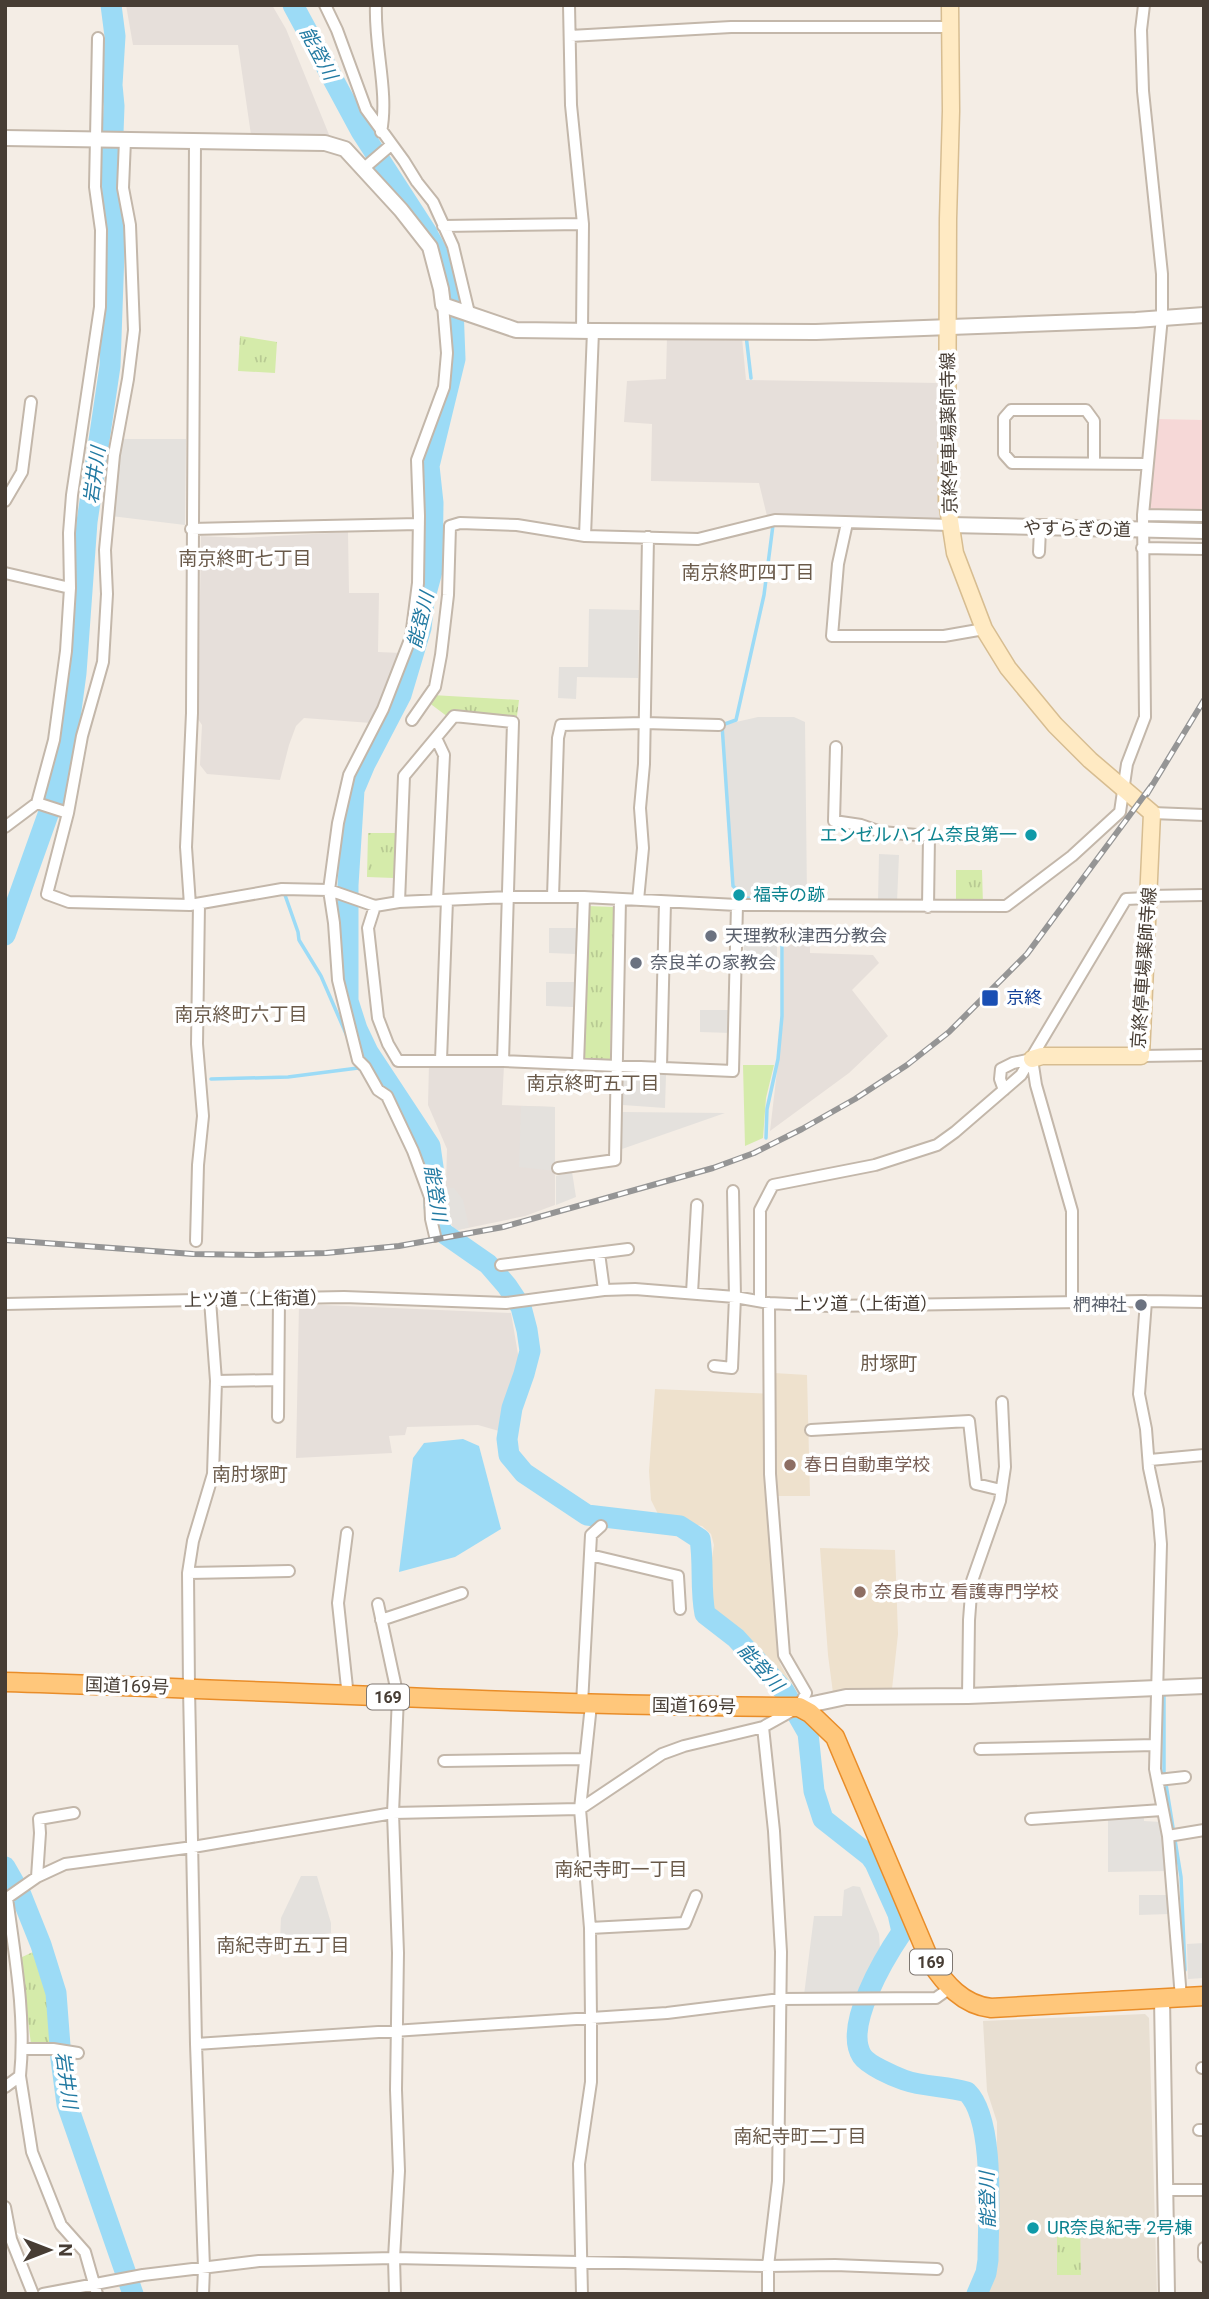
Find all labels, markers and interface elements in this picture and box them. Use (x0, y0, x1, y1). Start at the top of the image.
water label: 能登川 (295, 23, 343, 86)
street label: 京終停車場薬師寺線 (937, 352, 960, 514)
water label: 岩井川 (79, 443, 110, 505)
street label: やすらぎの道 (1023, 517, 1131, 540)
district label: 南京終町七丁目 (178, 547, 312, 570)
district label: 南京終町四丁目 (681, 561, 815, 584)
water label: 能登川 (402, 588, 439, 651)
place label: エンゼルハイム奈良第一 (820, 824, 1017, 845)
marker: エンゼルハイム奈良第一 (1023, 827, 1039, 843)
place label: 福寺の跡 (753, 884, 825, 905)
street label: 京終停車場薬師寺線 (1127, 886, 1160, 1050)
marker: 福寺の跡 (731, 887, 747, 903)
place label: 天理教秋津西分教会 (725, 925, 887, 946)
marker: 天理教秋津西分教会 (703, 928, 719, 944)
place label: 奈良羊の家教会 (650, 952, 776, 973)
marker: 奈良羊の家教会 (628, 955, 644, 971)
place label: 京終 (1006, 987, 1042, 1008)
marker: 京終 (980, 988, 1000, 1008)
district label: 南京終町六丁目 (174, 1003, 308, 1026)
district label: 南京終町五丁目 (526, 1072, 660, 1095)
water label: 能登川 (420, 1163, 452, 1225)
street label: 上ツ道（上街道） (184, 1287, 328, 1310)
street label: 上ツ道（上街道） (794, 1293, 938, 1314)
place label: 椚神社 (1073, 1294, 1127, 1315)
marker: 椚神社 (1133, 1297, 1149, 1313)
district label: 肘塚町 (860, 1352, 918, 1375)
place label: 春日自動車学校 (804, 1454, 930, 1475)
marker: 春日自動車学校 (782, 1457, 798, 1473)
district label: 南肘塚町 (212, 1463, 288, 1486)
place label: 奈良市立 看護専門学校 (874, 1581, 1058, 1602)
marker: 奈良市立 看護専門学校 (852, 1584, 868, 1600)
water label: 能登川 (733, 1638, 790, 1698)
street label: 国道169号 (84, 1674, 170, 1697)
road number: 169 (367, 1684, 409, 1709)
street label: 国道169号 (652, 1694, 736, 1717)
district label: 南紀寺町一丁目 (554, 1858, 688, 1881)
district label: 南紀寺町五丁目 (216, 1934, 350, 1957)
road number: 169 (910, 1950, 952, 1974)
water label: 岩井川 (51, 2050, 82, 2112)
district label: 南紀寺町二丁目 (733, 2125, 867, 2148)
water label: 能登川 (975, 2169, 999, 2229)
north arrow (14, 2215, 84, 2285)
place label: UR奈良紀寺 2号棟 (1047, 2217, 1192, 2238)
marker: UR奈良紀寺 2号棟 (1025, 2220, 1041, 2236)
text: N (54, 2243, 77, 2257)

